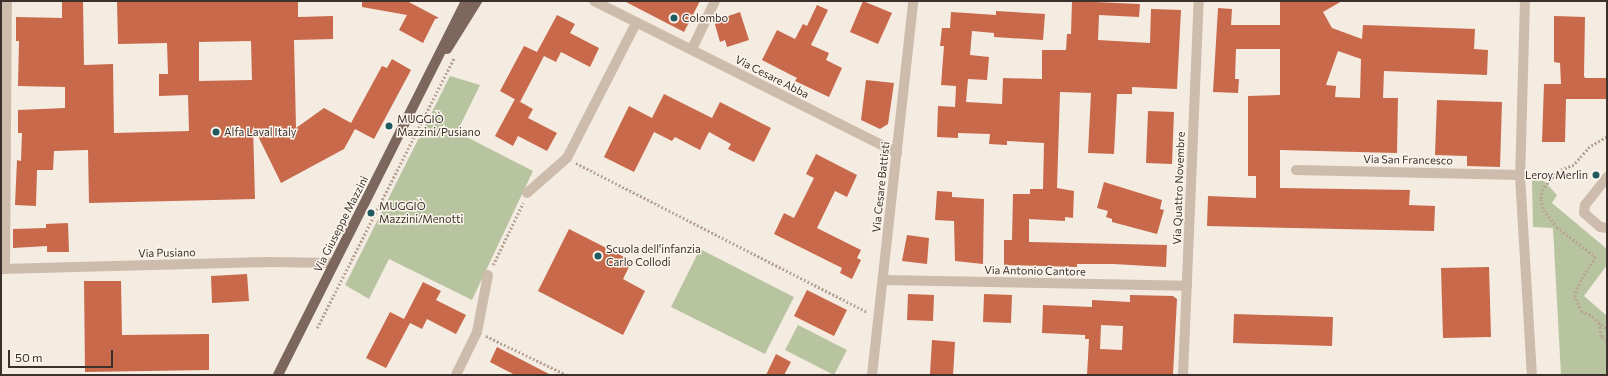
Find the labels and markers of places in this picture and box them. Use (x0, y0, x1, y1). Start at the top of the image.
place label: Colombo (682, 11, 728, 25)
marker: Colombo (669, 13, 679, 23)
place label: MUGGIÒ Mazzini/Pusiano (397, 113, 480, 139)
marker: MUGGIÒ Mazzini/Pusiano (384, 121, 394, 131)
place label: Alfa Laval Italy (224, 125, 296, 139)
marker: Alfa Laval Italy (211, 127, 221, 137)
place label: Leroy Merlin (1525, 168, 1588, 182)
marker: Leroy Merlin (1591, 170, 1601, 180)
place label: MUGGIÒ Mazzini/Menotti (379, 200, 463, 226)
marker: MUGGIÒ Mazzini/Menotti (366, 208, 376, 218)
place label: Scuola dell'infanzia Carlo Collodi (606, 243, 701, 269)
marker: Scuola dell'infanzia Carlo Collodi (593, 251, 603, 261)

